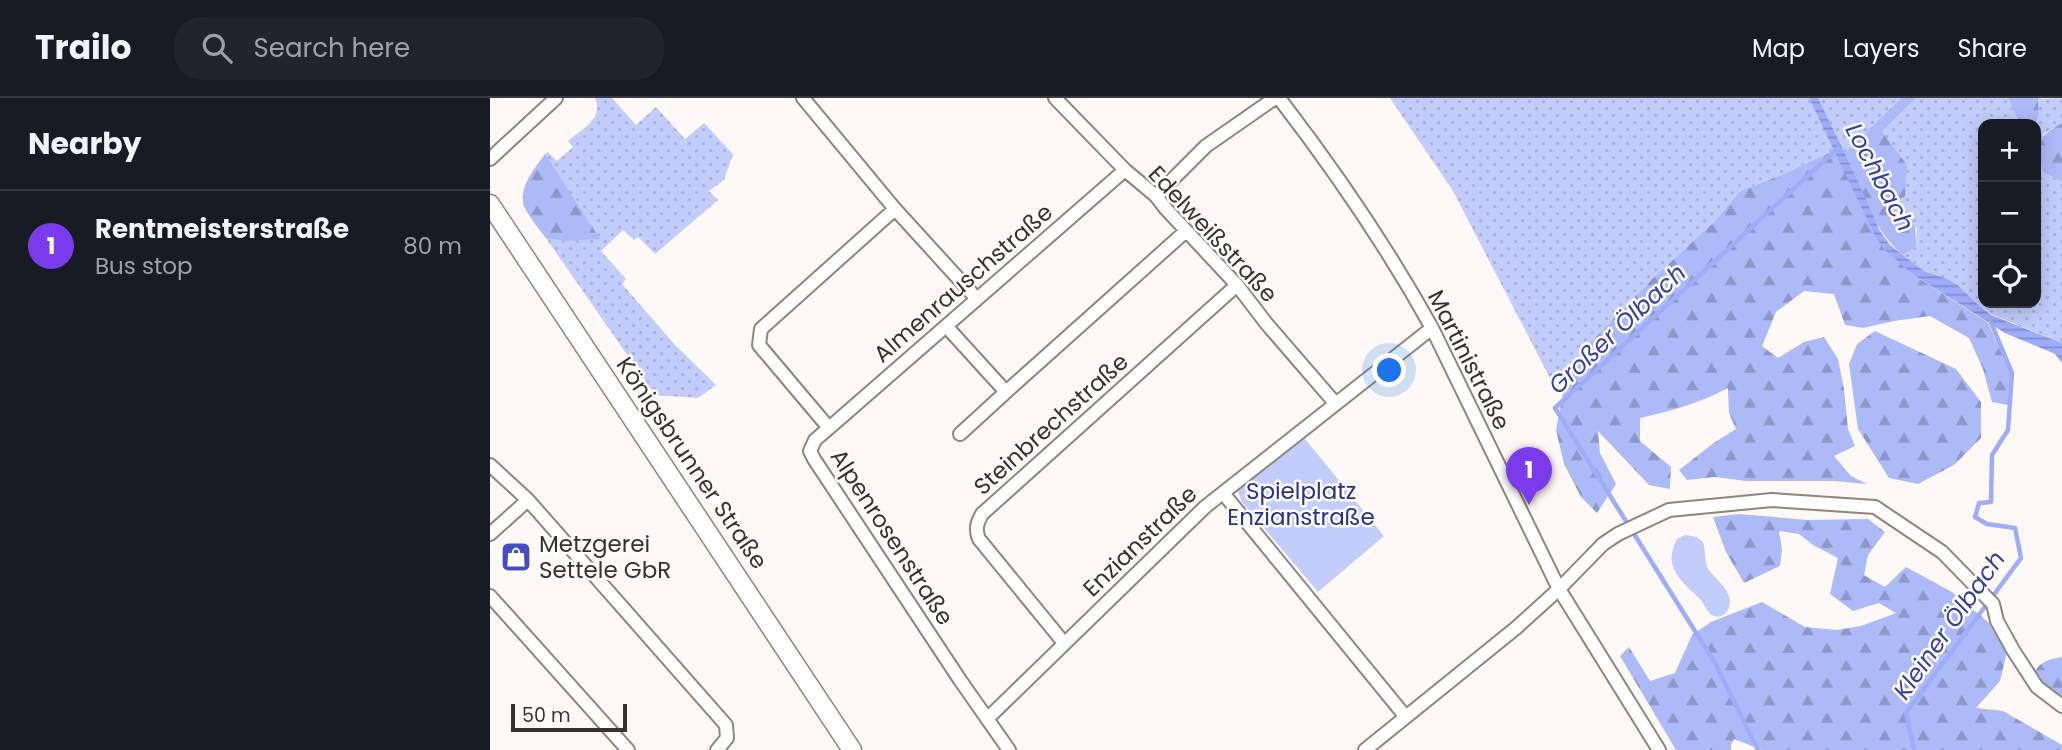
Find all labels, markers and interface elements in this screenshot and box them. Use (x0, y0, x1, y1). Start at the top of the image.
search box (174, 17, 664, 80)
text: Trailo (35, 24, 132, 71)
icon: search (198, 29, 236, 67)
text: Search here (254, 30, 410, 66)
text: Map (1752, 32, 1805, 65)
text: Layers (1843, 32, 1919, 65)
text: Share (1957, 32, 2027, 65)
water label: Lochbach (1838, 117, 1922, 237)
map controls (1978, 119, 2041, 308)
button: + (1978, 119, 2041, 182)
text: Nearby (28, 122, 142, 165)
street label: Edelweißstraße (1141, 159, 1285, 309)
button: − (1978, 182, 2041, 245)
street label: Almenrauschstraße (867, 196, 1059, 370)
text: Rentmeisterstraße (95, 211, 349, 247)
text: 1 (47, 230, 55, 262)
text: 80 m (403, 230, 462, 262)
button: locate (1978, 245, 2041, 308)
text: Bus stop (95, 250, 193, 282)
water label: Großer Ölbach (1541, 257, 1693, 401)
street label: Martinistraße (1420, 285, 1518, 435)
street label: Steinbrechstraße (967, 346, 1135, 502)
street label: Königsbrunner Straße (609, 351, 775, 575)
your location (1372, 353, 1406, 387)
street label: Alpenrosenstraße (823, 443, 961, 631)
pin: 1 (1506, 447, 1552, 505)
park label: Spielplatz Enzianstraße (1227, 475, 1375, 533)
street label: Enzianstraße (1076, 478, 1204, 604)
place label: Metzgerei Settele GbR (539, 528, 671, 586)
shop icon: Metzgerei Settele GbR (499, 540, 533, 574)
water label: Kleiner Ölbach (1885, 544, 2013, 706)
scale bar (511, 701, 626, 733)
text: 50 m (522, 702, 571, 729)

